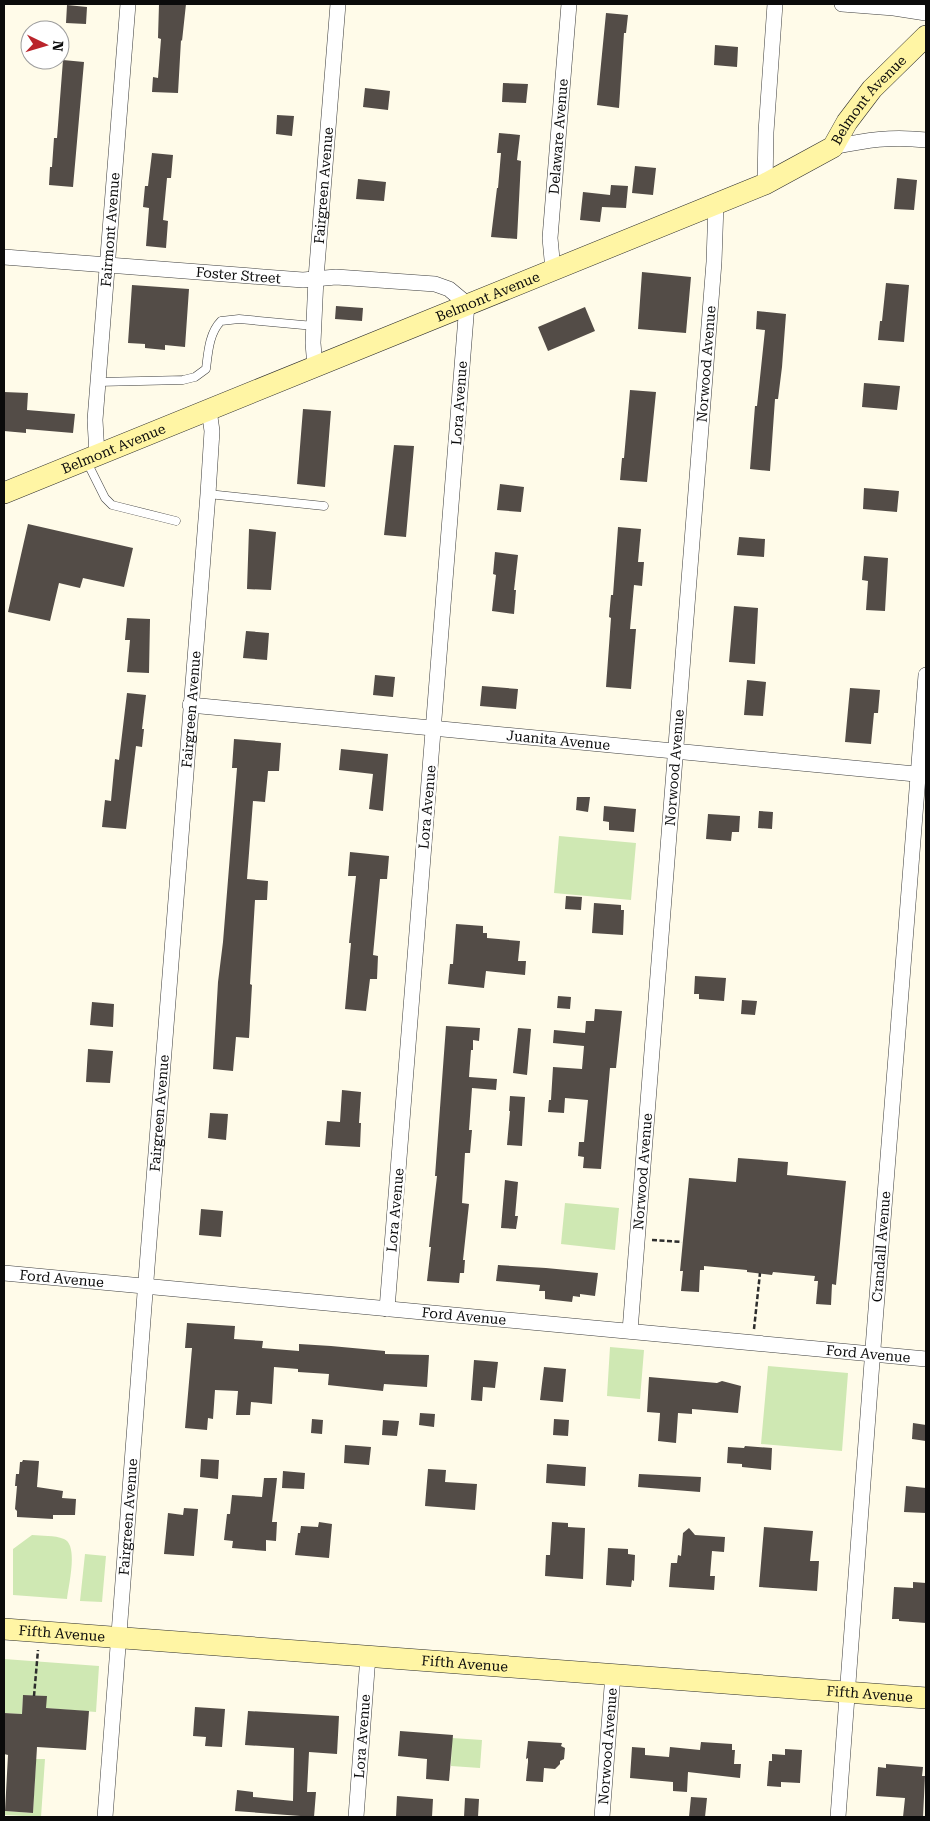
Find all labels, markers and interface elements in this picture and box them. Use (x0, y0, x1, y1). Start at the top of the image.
north arrow (20, 20, 70, 70)
text: N (49, 40, 66, 52)
street label: Belmont Avenue (828, 52, 910, 148)
street label: Delaware Avenue (546, 78, 571, 195)
street label: Fairgreen Avenue (311, 126, 336, 244)
street label: Fairmont Avenue (98, 171, 123, 288)
street label: Foster Street (195, 264, 281, 286)
street label: Belmont Avenue (433, 268, 542, 325)
street label: Norwood Avenue (693, 305, 719, 423)
street label: Lora Avenue (448, 360, 470, 446)
street label: Belmont Avenue (59, 420, 168, 477)
street label: Fairgreen Avenue (178, 650, 204, 768)
street label: Norwood Avenue (662, 708, 687, 827)
street label: Juanita Avenue (506, 727, 611, 753)
street label: Lora Avenue (415, 764, 439, 850)
street label: Fairgreen Avenue (147, 1054, 172, 1172)
street label: Norwood Avenue (630, 1112, 655, 1230)
street label: Lora Avenue (383, 1167, 407, 1253)
street label: Crandall Avenue (869, 1190, 893, 1303)
street label: Ford Avenue (19, 1266, 105, 1290)
street label: Ford Avenue (421, 1304, 507, 1328)
street label: Ford Avenue (825, 1342, 912, 1366)
street label: Fairgreen Avenue (115, 1458, 140, 1576)
street label: Fifth Avenue (18, 1622, 106, 1645)
street label: Fifth Avenue (421, 1652, 509, 1675)
street label: Fifth Avenue (826, 1683, 914, 1705)
street label: Norwood Avenue (595, 1687, 620, 1805)
street label: Lora Avenue (351, 1693, 373, 1779)

